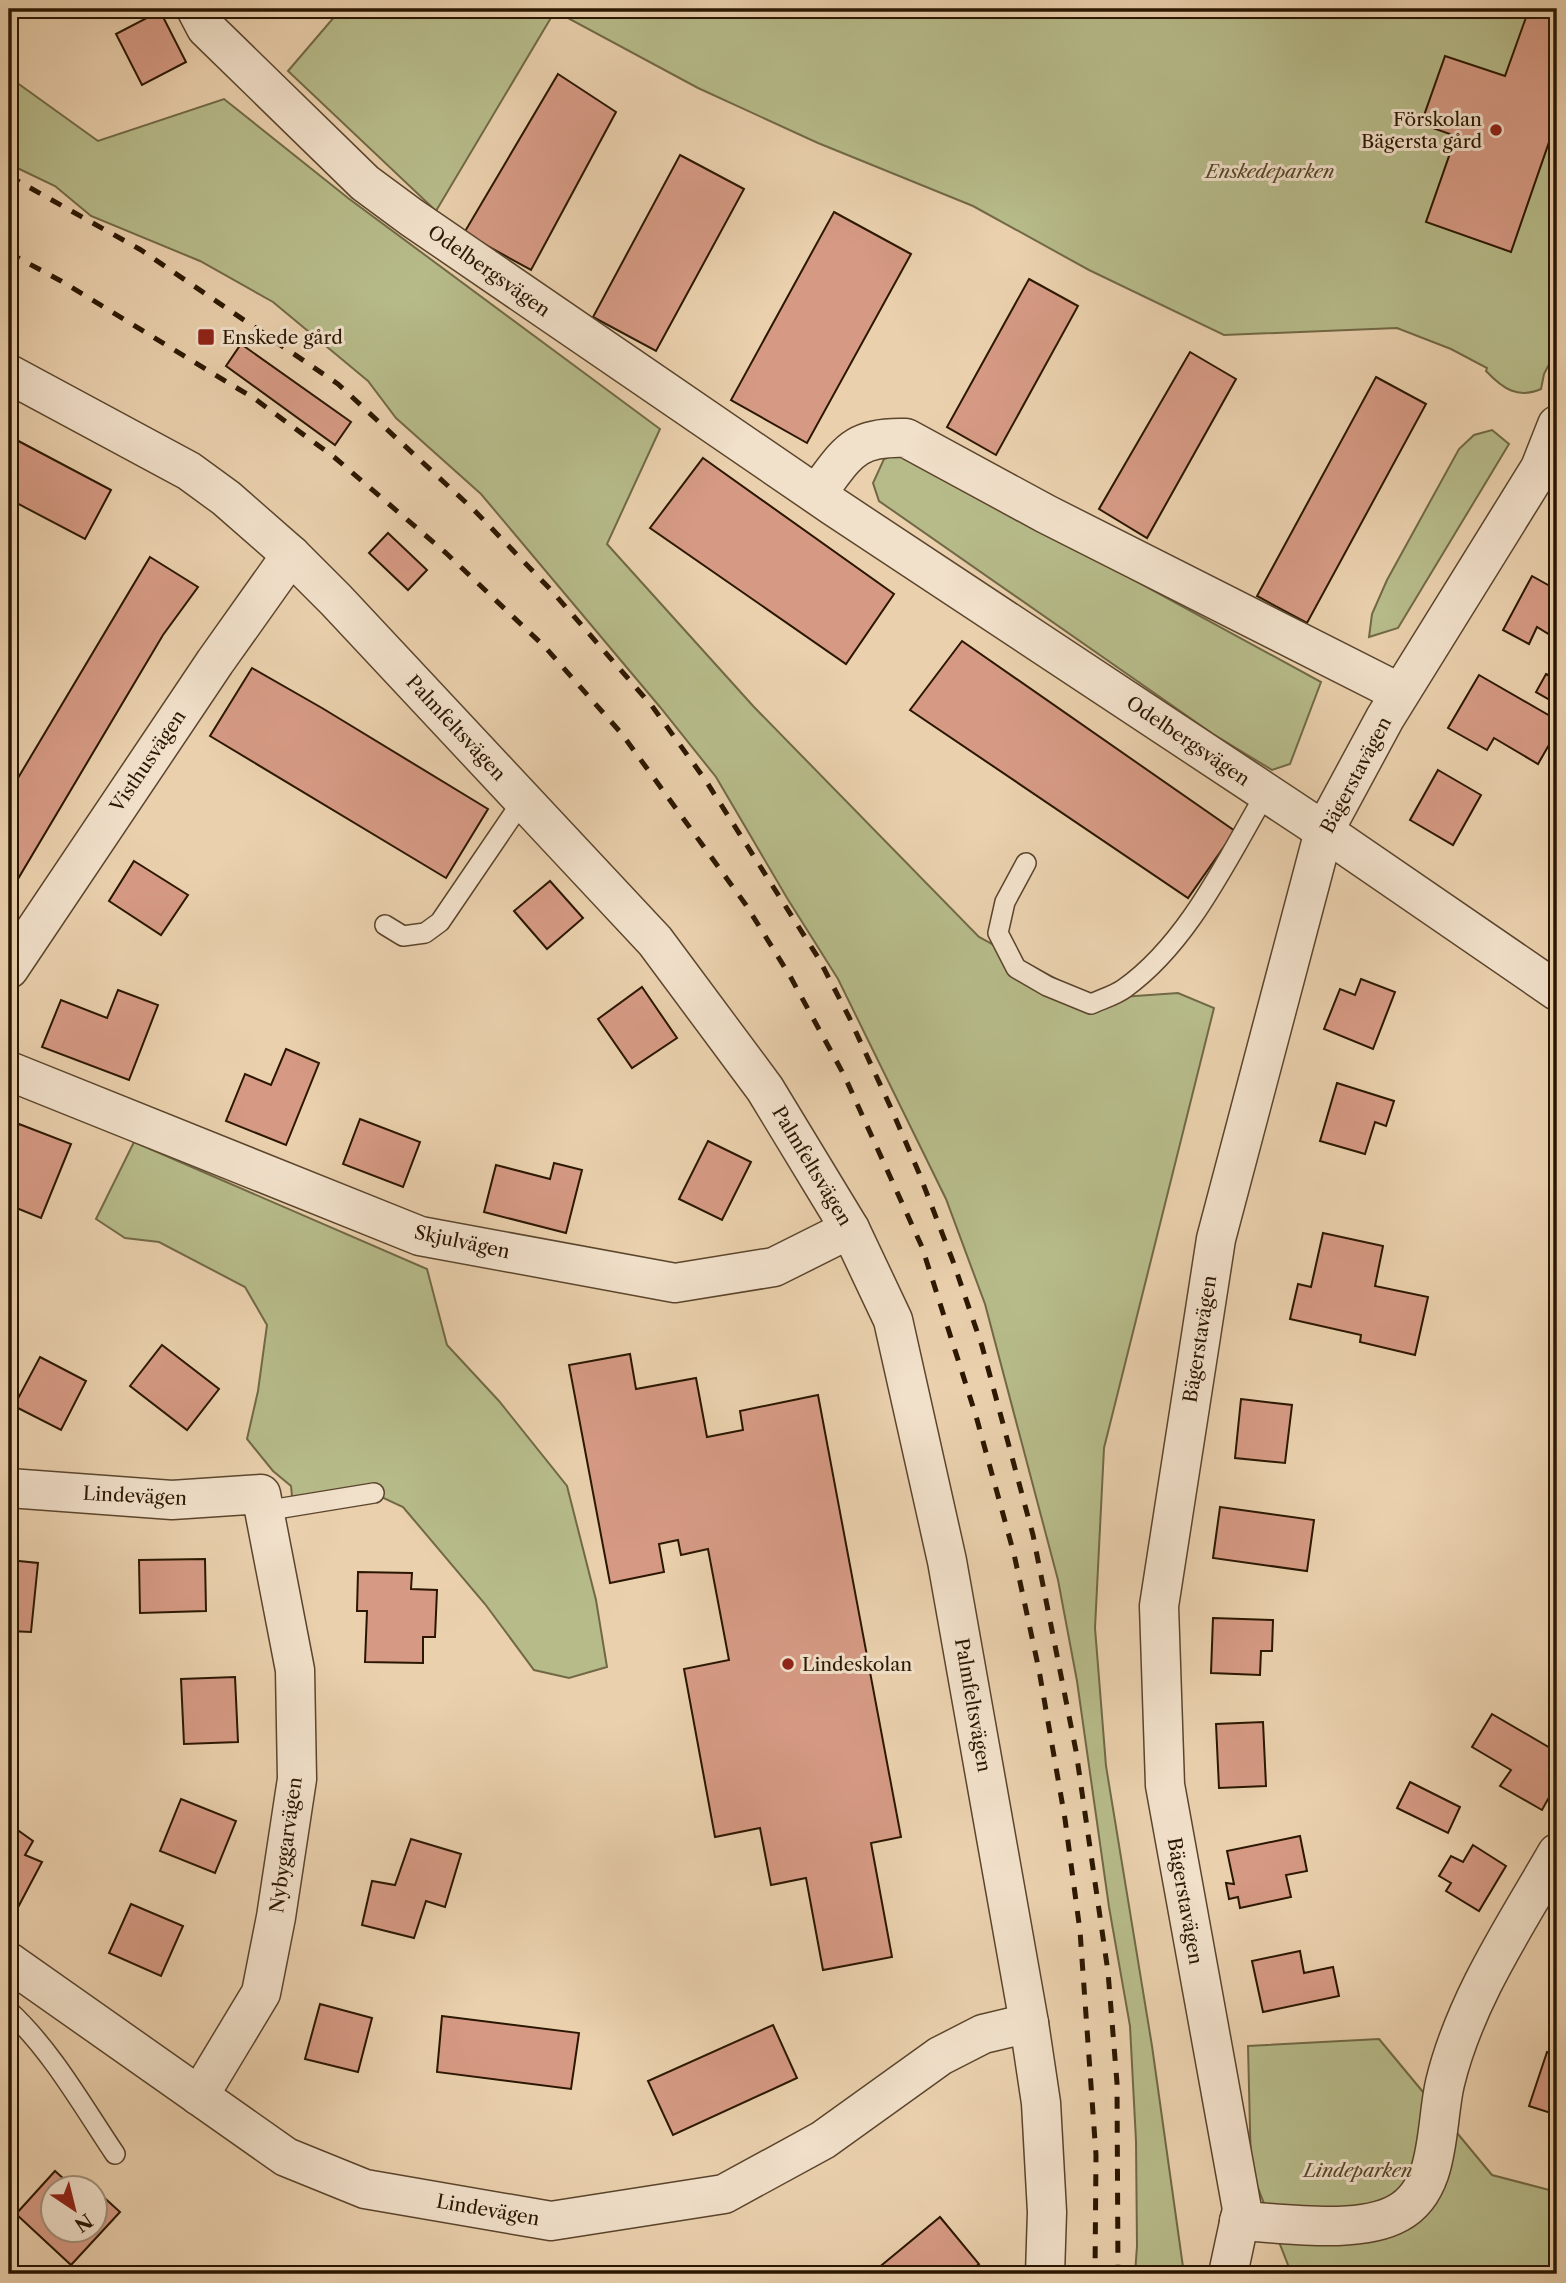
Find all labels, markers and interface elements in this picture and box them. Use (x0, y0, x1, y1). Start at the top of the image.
place label: Förskolan Bägersta gård (1361, 108, 1482, 153)
marker: Förskolan Bägersta gård (1488, 122, 1504, 138)
park label: Enskedeparken (1204, 160, 1334, 183)
street label: Odelbergsvägen (423, 220, 555, 322)
place label: Enskede gård (222, 326, 343, 349)
marker: Enskede gård (196, 327, 216, 347)
street label: Palmfeltsvägen (401, 671, 511, 785)
street label: Odelbergsvägen (1122, 691, 1254, 791)
street label: Visthusvägen (105, 705, 191, 817)
street label: Bägerstavägen (1316, 713, 1396, 837)
street label: Palmfeltsvägen (767, 1102, 857, 1230)
street label: Skjulvägen (412, 1221, 512, 1263)
street label: Bägerstavägen (1179, 1274, 1221, 1404)
street label: Lindevägen (82, 1482, 188, 1510)
street label: Palmfeltsvägen (950, 1636, 996, 1774)
place label: Lindeskolan (802, 1653, 912, 1676)
marker: Lindeskolan (780, 1656, 796, 1672)
street label: Nybyggarvägen (265, 1775, 307, 1915)
street label: Bägerstavägen (1163, 1836, 1208, 1966)
park label: Lindeparken (1302, 2159, 1412, 2182)
north arrow (38, 2174, 108, 2244)
street label: Lindevägen (435, 2190, 541, 2230)
text: N (70, 2208, 97, 2237)

